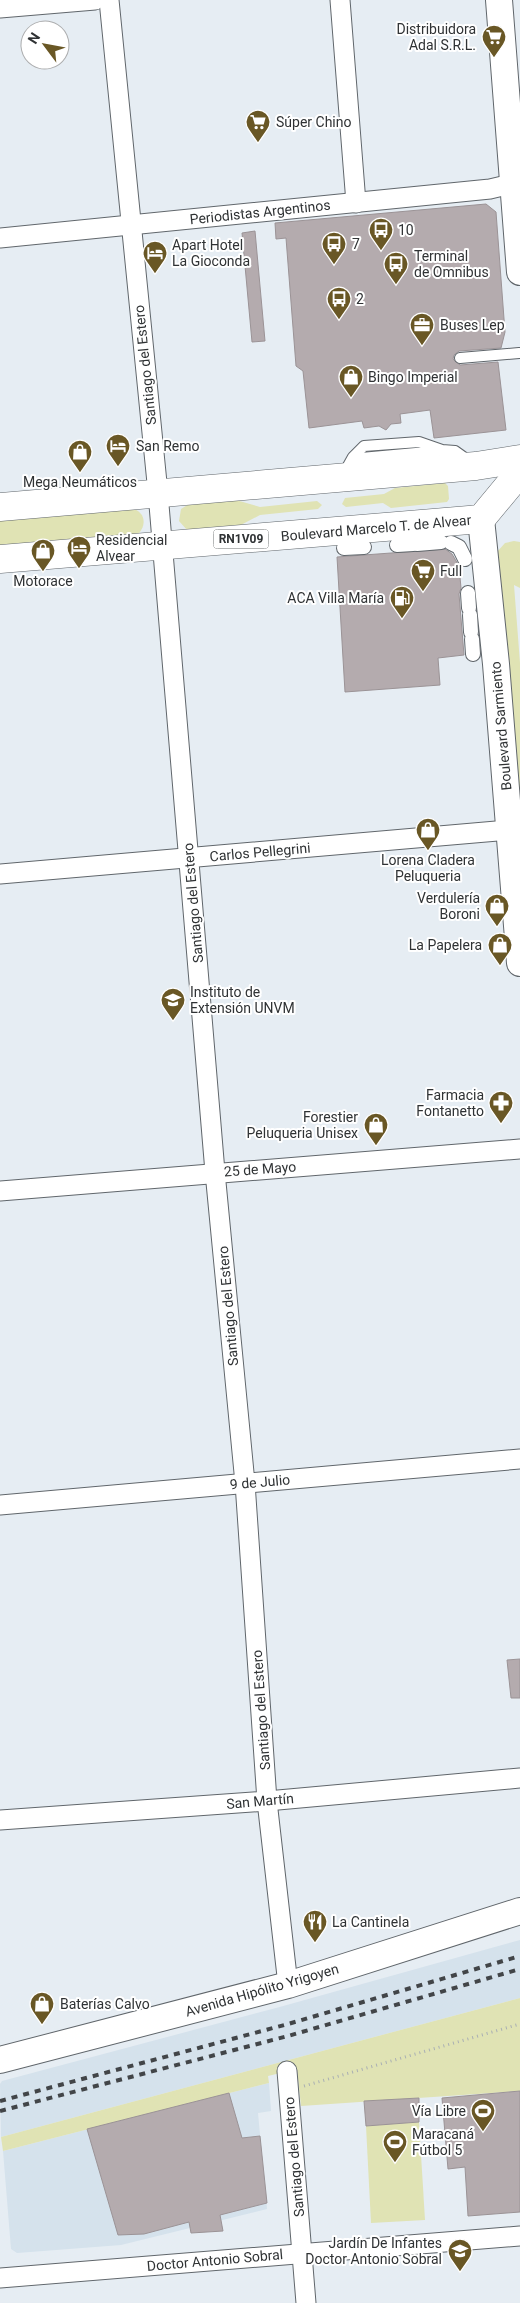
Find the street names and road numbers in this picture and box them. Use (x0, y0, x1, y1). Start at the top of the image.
street label: Periodistas Argentinos (189, 197, 331, 227)
street label: Santiago del Estero (131, 304, 159, 426)
street label: Boulevard Marcelo T. de Alvear (280, 512, 472, 544)
road number: RN1V09 (214, 530, 268, 548)
street label: Boulevard Sarmiento (487, 661, 515, 791)
street label: Carlos Pellegrini (209, 840, 311, 864)
street label: Santiago del Estero (180, 842, 206, 964)
street label: 25 de Mayo (223, 1158, 297, 1180)
street label: Santiago del Estero (215, 1245, 241, 1367)
street label: 9 de Julio (229, 1471, 291, 1493)
street label: Santiago del Estero (249, 1649, 273, 1771)
street label: San Martín (226, 1790, 294, 1812)
street label: Avenida Hipólito Yrigoyen (184, 1960, 340, 2020)
street label: Santiago del Estero (281, 2096, 307, 2218)
street label: Doctor Antonio Sobral (146, 2246, 284, 2274)

